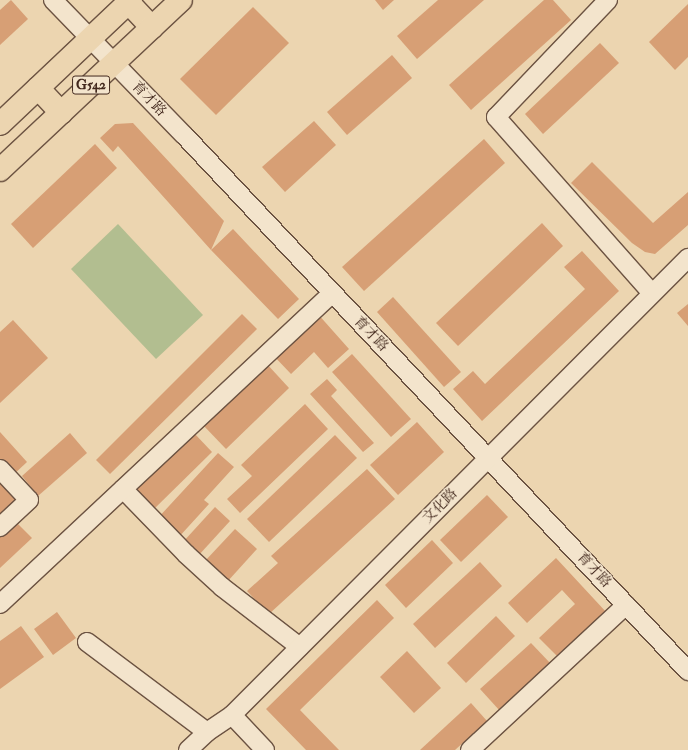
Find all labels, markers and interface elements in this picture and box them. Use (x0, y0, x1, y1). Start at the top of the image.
road number: G542 (72, 74, 110, 96)
street label: 育才路 (128, 78, 170, 120)
street label: 育才路 (350, 313, 392, 355)
street label: 文化路 (419, 485, 461, 527)
street label: 育才路 (574, 549, 614, 591)

